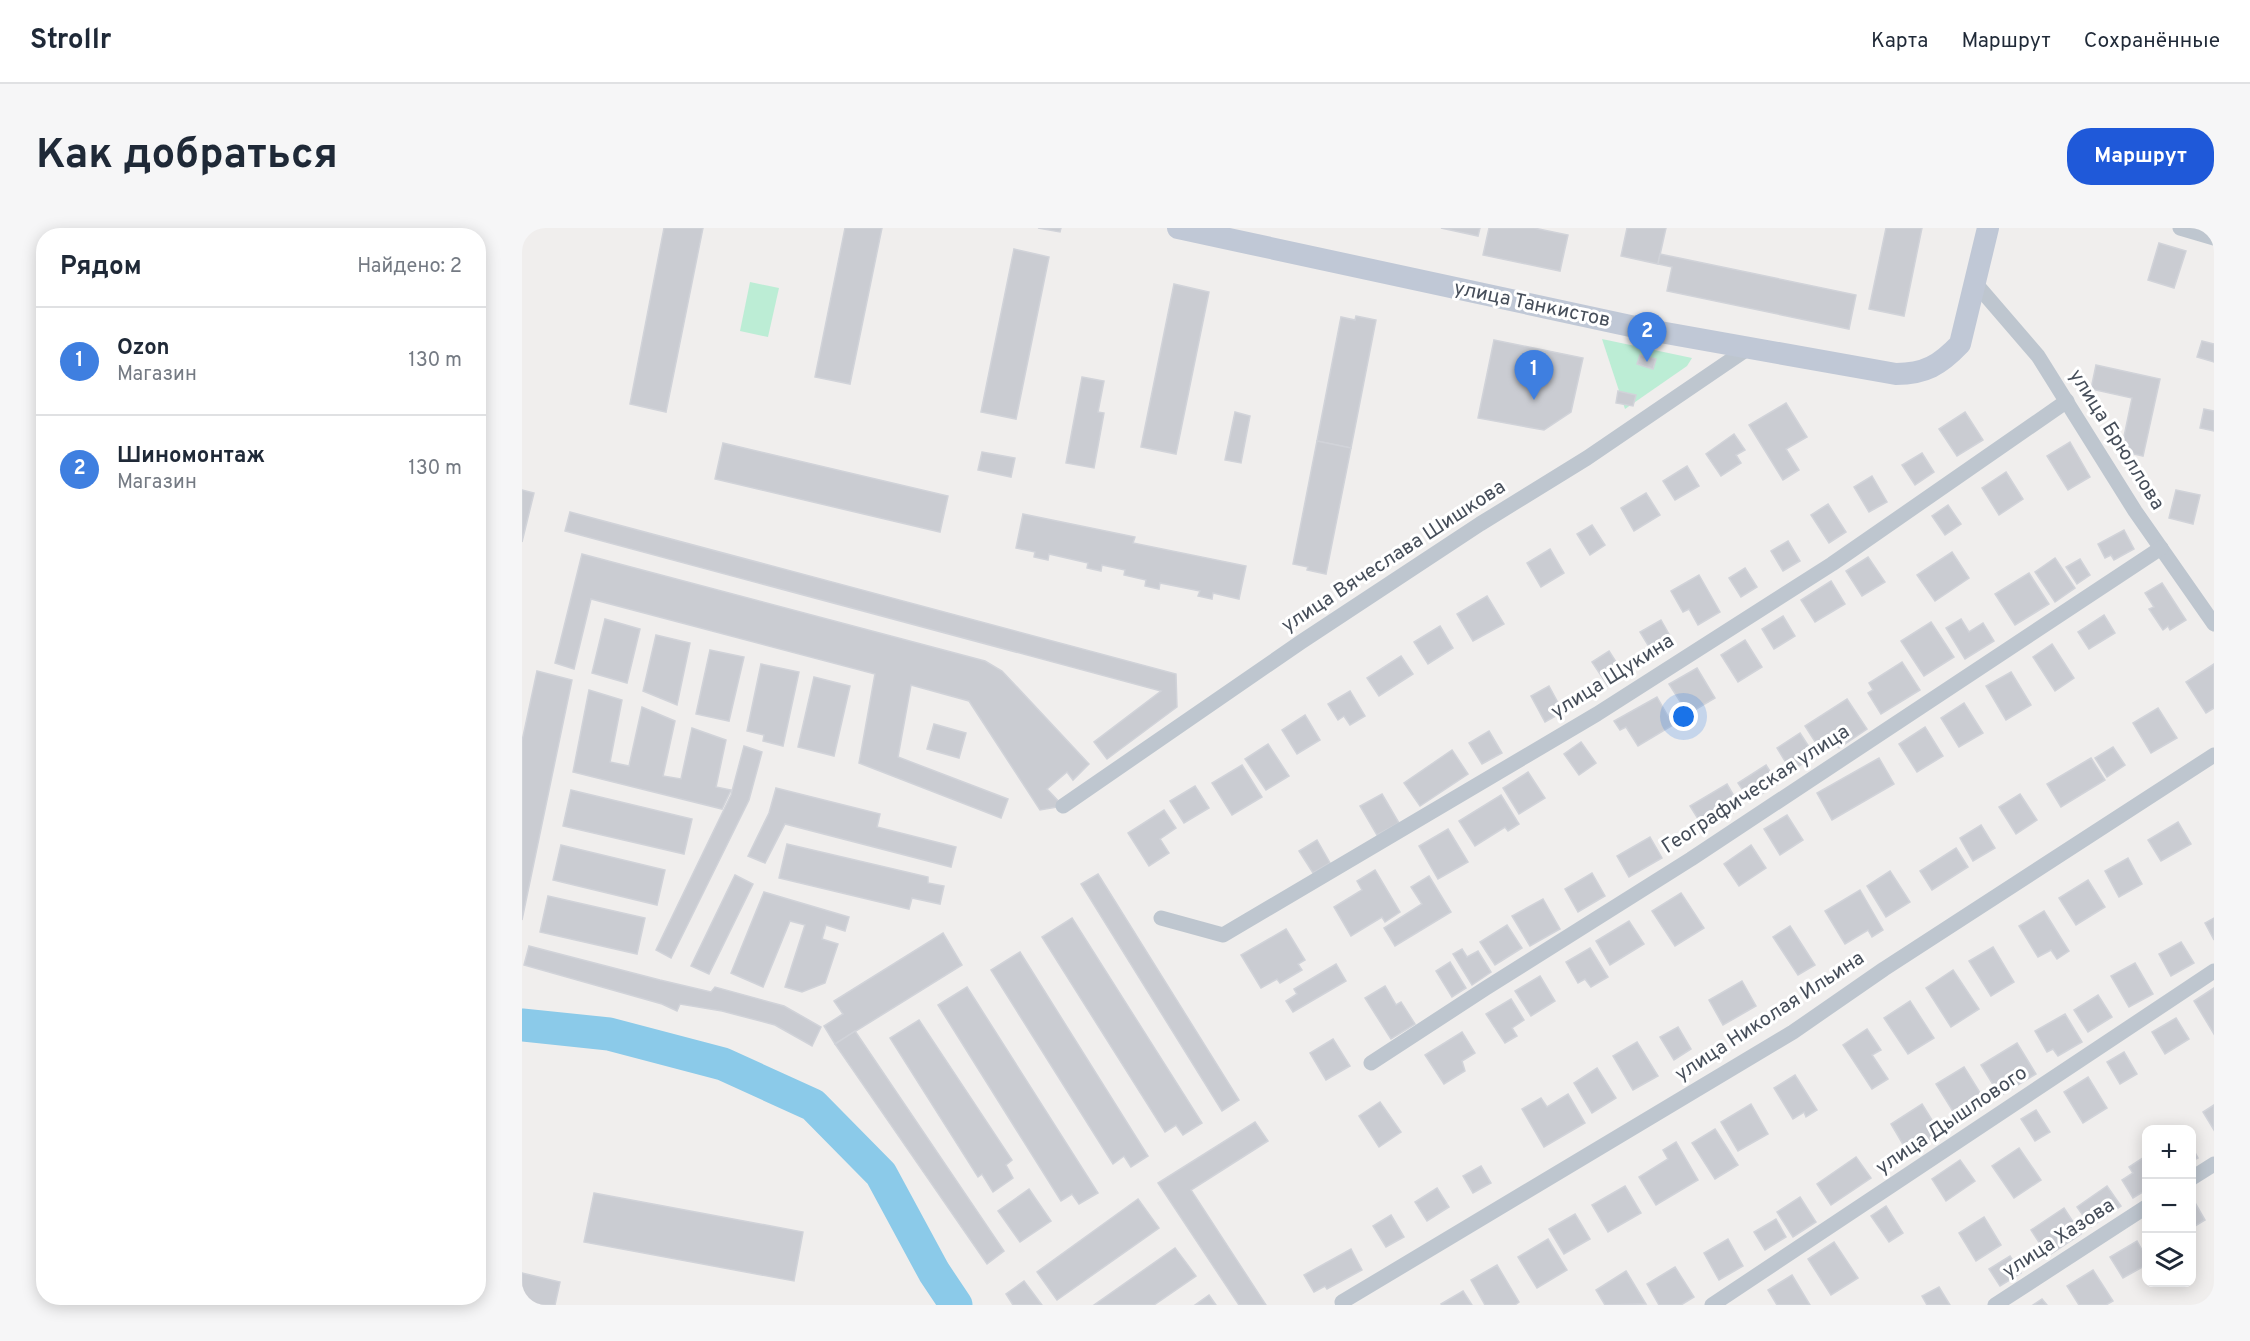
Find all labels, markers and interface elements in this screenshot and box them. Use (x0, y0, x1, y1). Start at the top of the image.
text: Strollr (30, 23, 112, 59)
text: Карта (1871, 28, 1928, 55)
text: Маршрут (1961, 28, 2051, 55)
text: Сохранённые (2084, 28, 2220, 55)
button: Маршрут (2067, 128, 2214, 185)
text: Как добраться (36, 130, 338, 183)
text: Рядом (60, 251, 142, 284)
text: Найдено: 2 (357, 254, 462, 280)
street label: улица Танкистов (1451, 276, 1613, 334)
pin: 2 (1628, 312, 1666, 362)
text: Ozon (117, 335, 170, 362)
text: 1 (76, 348, 84, 374)
text: 130 m (408, 348, 462, 374)
pin: 1 (1514, 350, 1554, 400)
text: Магазин (117, 362, 197, 388)
street label: улица Брюллова (2062, 365, 2170, 515)
text: Шиномонтаж (117, 443, 265, 470)
text: 2 (73, 456, 86, 482)
text: 130 m (408, 456, 462, 482)
text: Магазин (117, 470, 197, 496)
street label: улица Вячеслава Шишкова (1277, 475, 1511, 639)
street label: улица Щукина (1546, 629, 1680, 725)
your location (1669, 702, 1698, 731)
street label: Географическая улица (1657, 719, 1855, 861)
street label: улица Николая Ильина (1670, 946, 1870, 1088)
street label: улица Дышлового (1871, 1061, 2033, 1181)
map controls (2142, 1125, 2196, 1287)
button: + (2142, 1125, 2196, 1179)
button: − (2142, 1179, 2196, 1233)
street label: улица Хазова (1998, 1193, 2120, 1285)
button: layers (2142, 1233, 2196, 1287)

